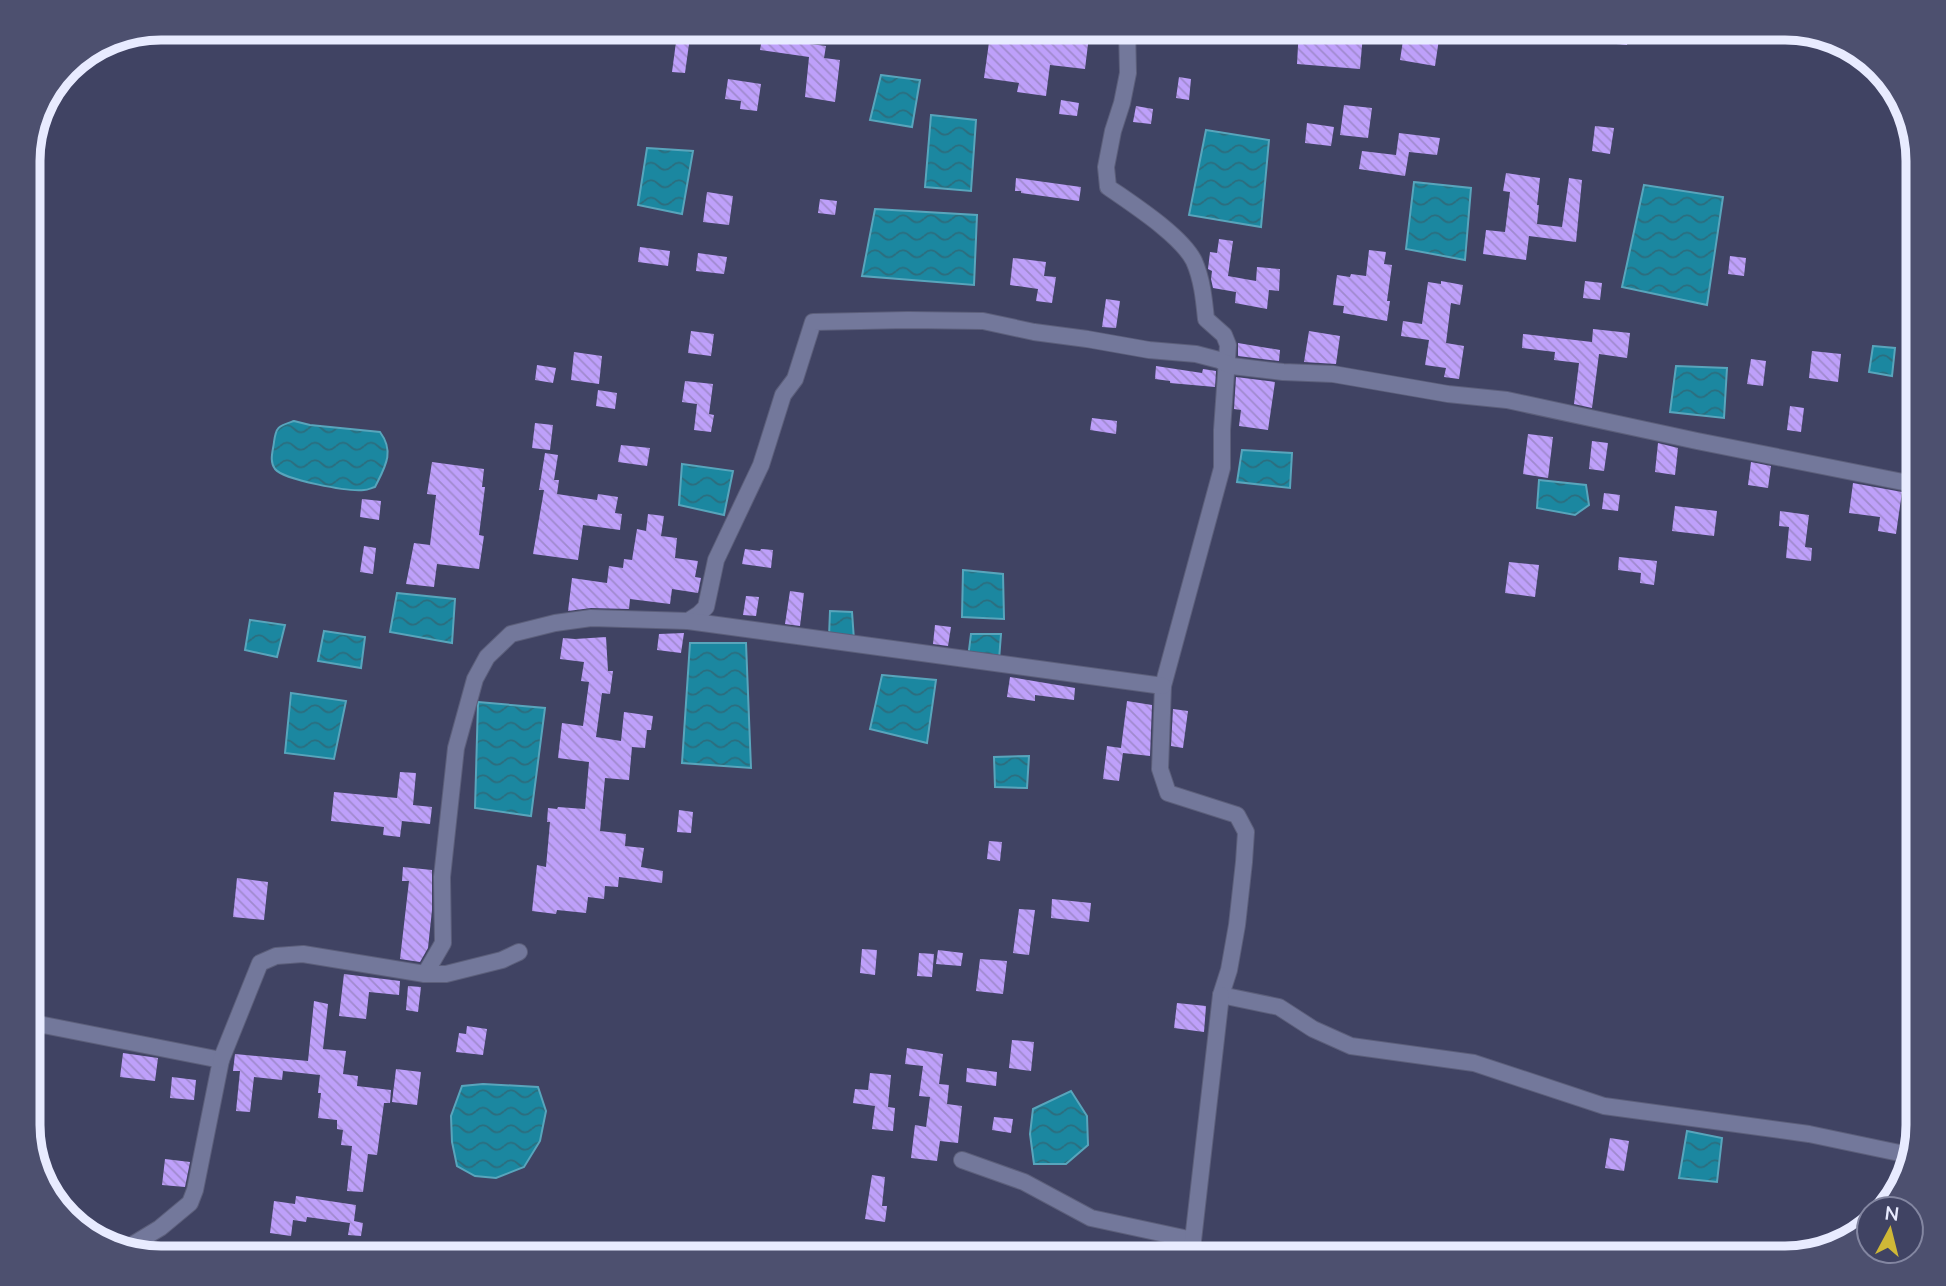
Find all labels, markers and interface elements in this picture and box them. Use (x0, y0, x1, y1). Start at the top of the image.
north arrow (1855, 1195, 1925, 1265)
text: N (1883, 1200, 1901, 1226)

